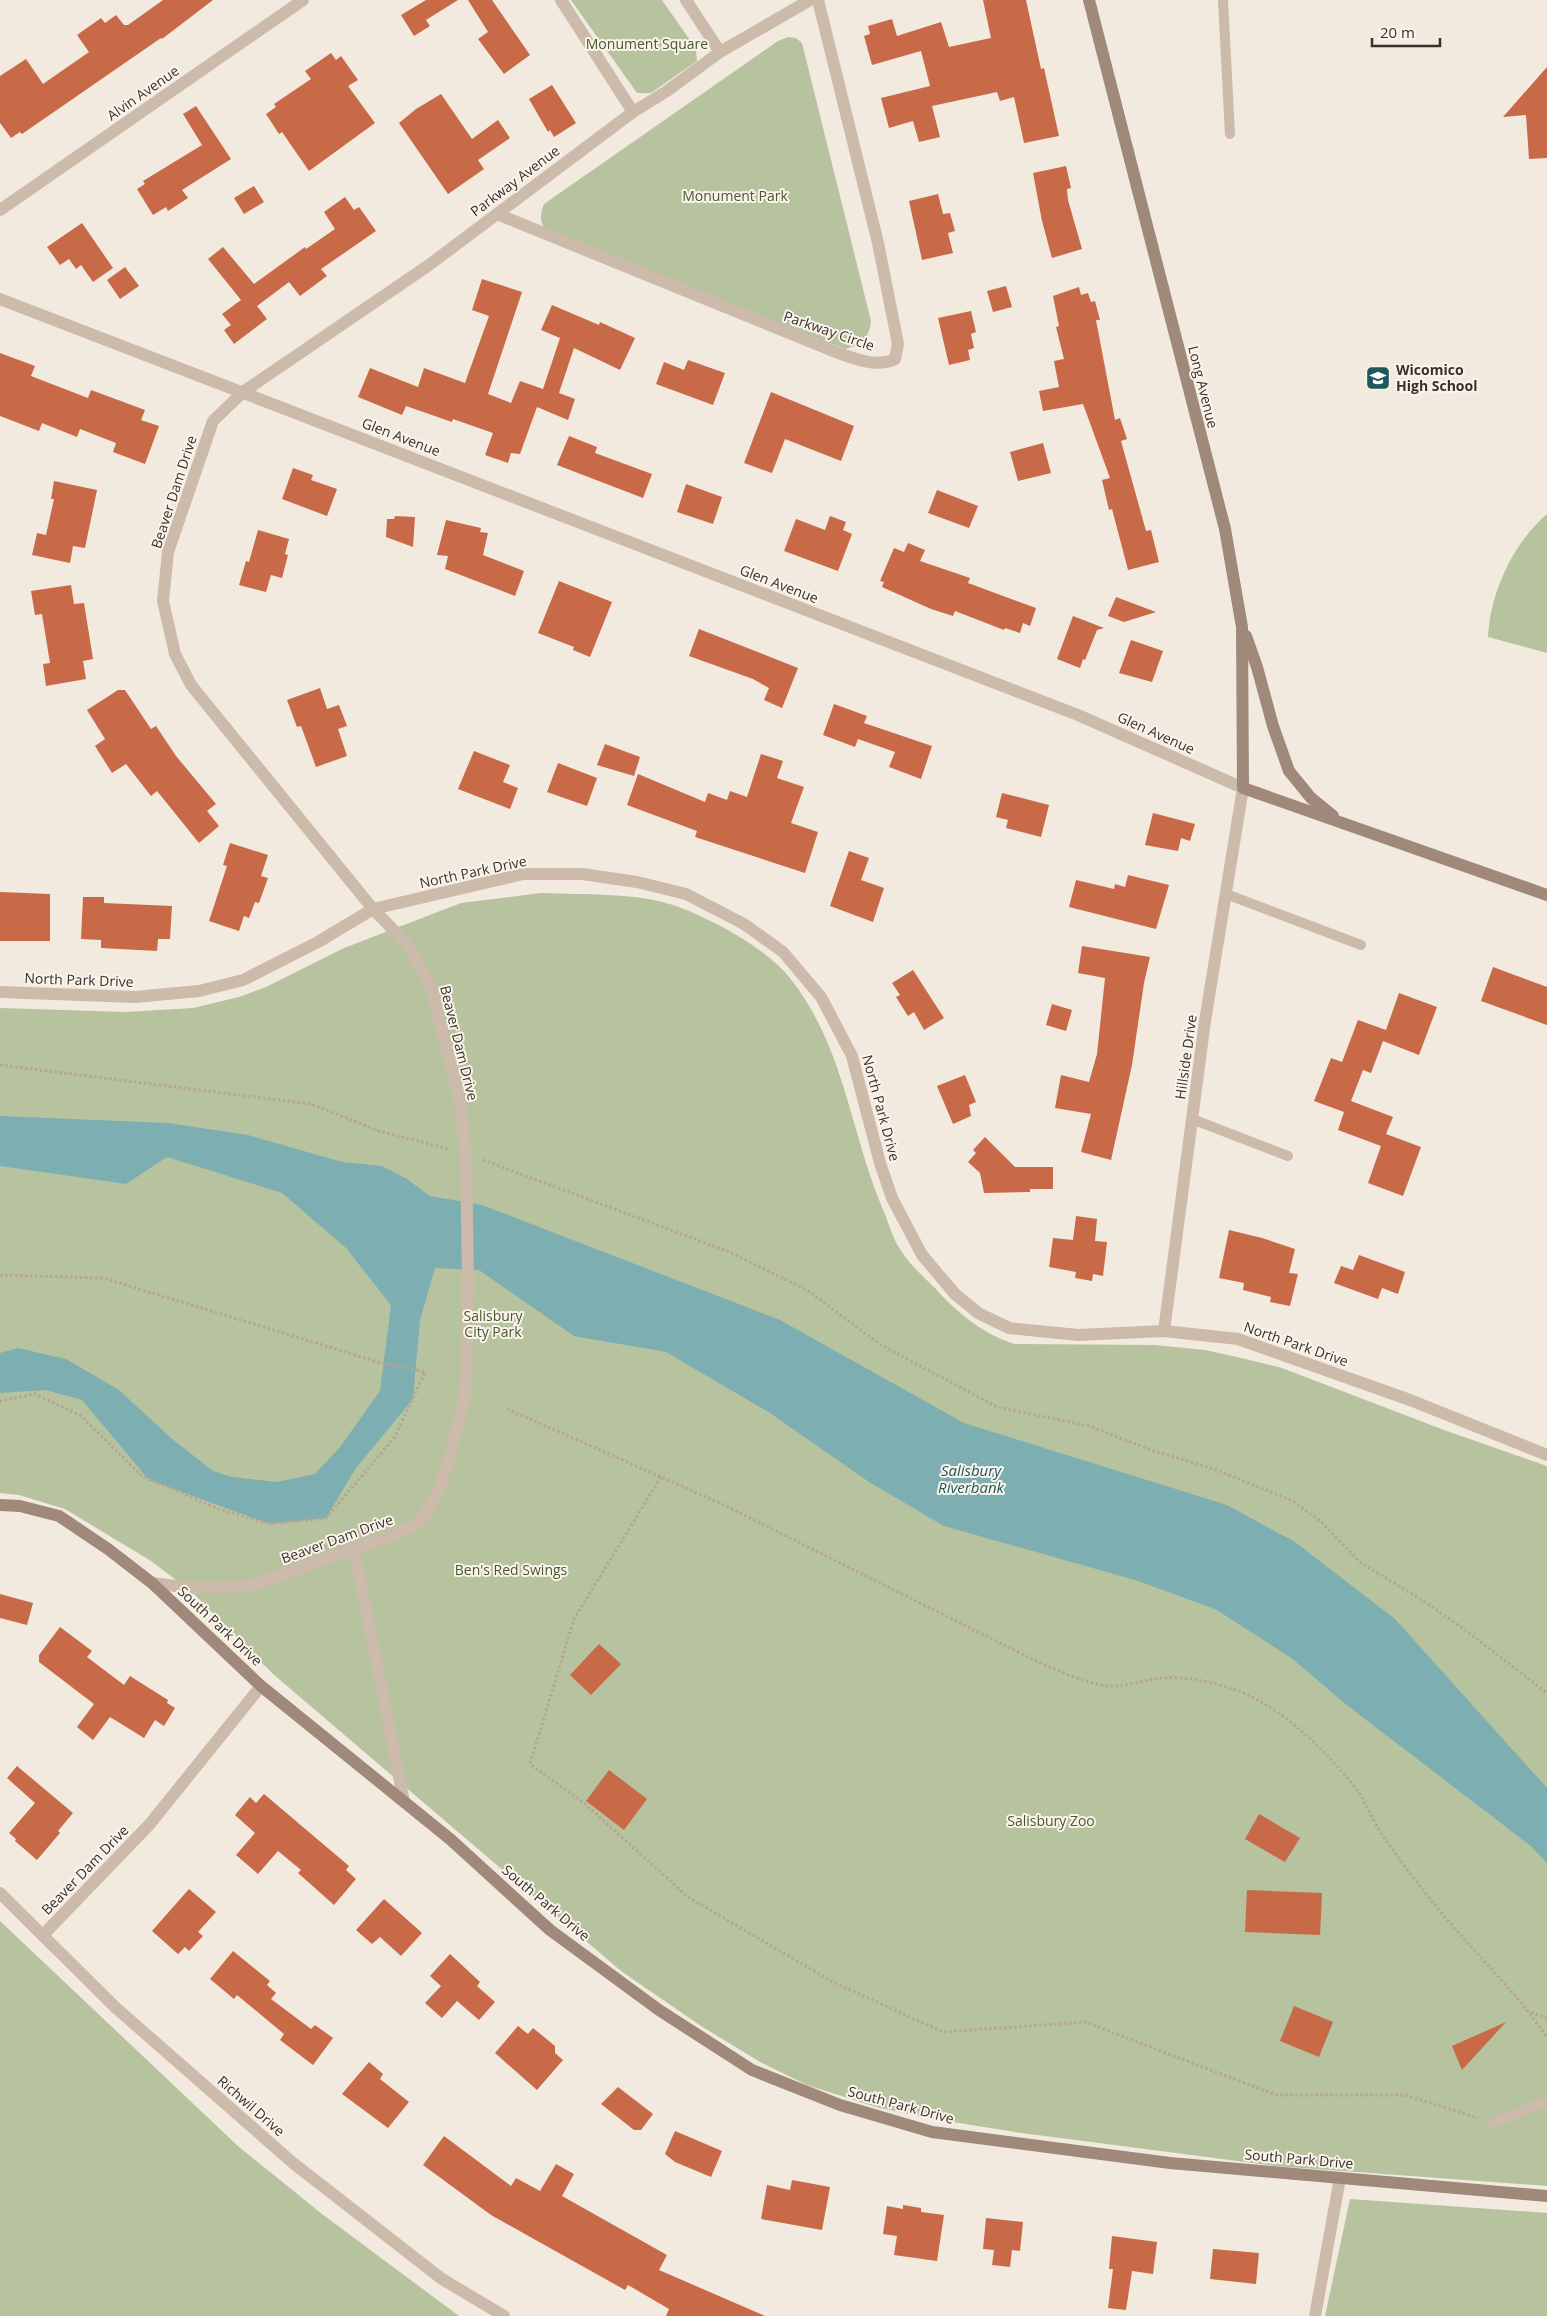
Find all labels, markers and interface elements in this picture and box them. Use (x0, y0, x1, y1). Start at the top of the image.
scale bar (1372, 15, 1440, 47)
text: 20 m (1380, 22, 1415, 42)
park label: Monument Square (586, 34, 708, 53)
street label: Alvin Avenue (103, 61, 183, 124)
street label: Parkway Avenue (466, 141, 563, 220)
park label: Monument Park (682, 186, 788, 205)
street label: Parkway Circle (781, 306, 877, 355)
street label: Long Avenue (1184, 344, 1223, 430)
place label: Wicomico High School (1396, 360, 1477, 395)
school or university icon: Wicomico High School (1365, 365, 1391, 391)
street label: Glen Avenue (359, 413, 443, 460)
street label: Beaver Dam Drive (146, 433, 201, 551)
street label: Glen Avenue (737, 560, 821, 607)
street label: Glen Avenue (1115, 707, 1198, 758)
street label: North Park Drive (418, 851, 528, 892)
street label: North Park Drive (24, 968, 134, 991)
street label: Beaver Dam Drive (436, 983, 483, 1102)
street label: Hillside Drive (1170, 1013, 1201, 1101)
street label: North Park Drive (858, 1053, 905, 1163)
park label: Salisbury City Park (463, 1306, 524, 1341)
street label: North Park Drive (1241, 1317, 1351, 1370)
water label: Salisbury Riverbank (938, 1460, 1005, 1497)
street label: Beaver Dam Drive (278, 1509, 396, 1568)
park label: Ben's Red Swings (455, 1560, 568, 1579)
street label: South Park Drive (174, 1581, 267, 1670)
park label: Salisbury Zoo (1007, 1811, 1095, 1830)
street label: Beaver Dam Drive (37, 1821, 132, 1919)
street label: South Park Drive (498, 1860, 594, 1945)
street label: Richwil Drive (214, 2071, 289, 2140)
street label: South Park Drive (846, 2081, 956, 2128)
street label: South Park Drive (1244, 2144, 1354, 2173)

